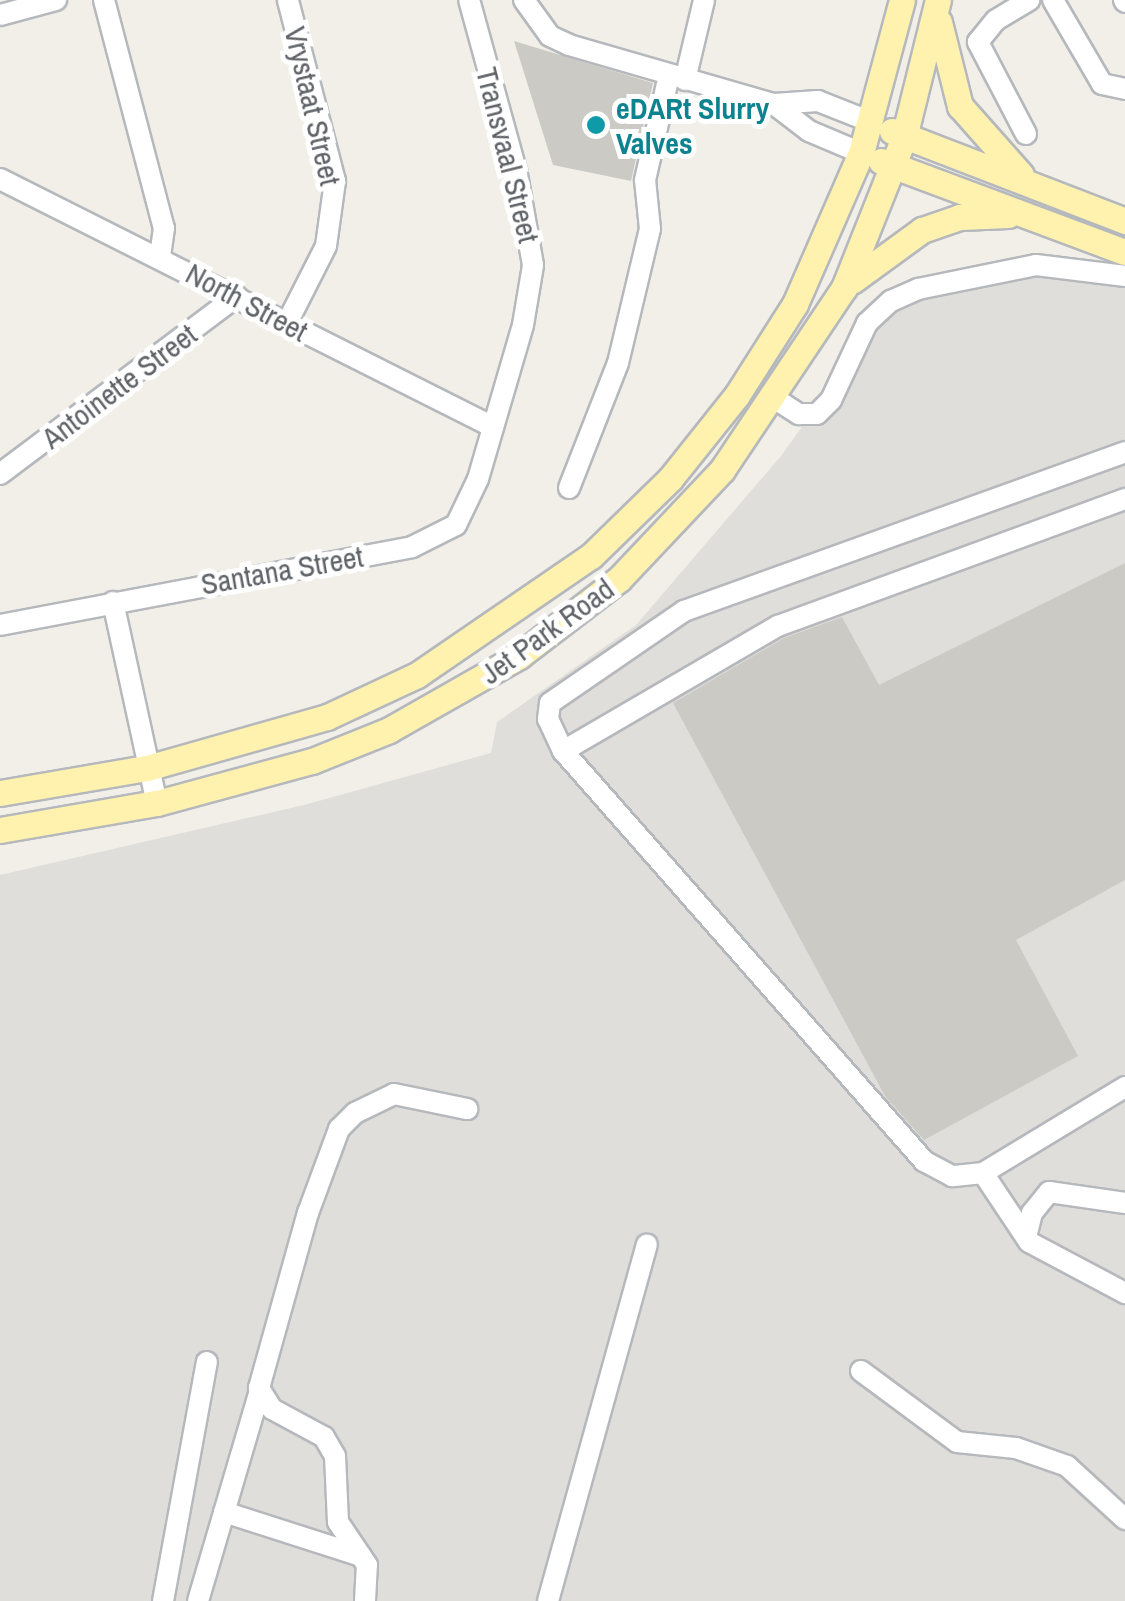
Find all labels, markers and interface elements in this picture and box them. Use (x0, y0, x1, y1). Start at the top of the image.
street label: Vrystaat Street (277, 23, 349, 189)
street label: Transvaal Street (469, 64, 547, 246)
place label: eDARt Slurry Valves (616, 90, 769, 160)
marker: eDARt Slurry Valves (585, 114, 607, 136)
street label: North Street (180, 255, 314, 349)
street label: Antoinette Street (34, 316, 204, 456)
street label: Santana Street (198, 538, 366, 602)
street label: Jet Park Road (473, 571, 621, 691)

